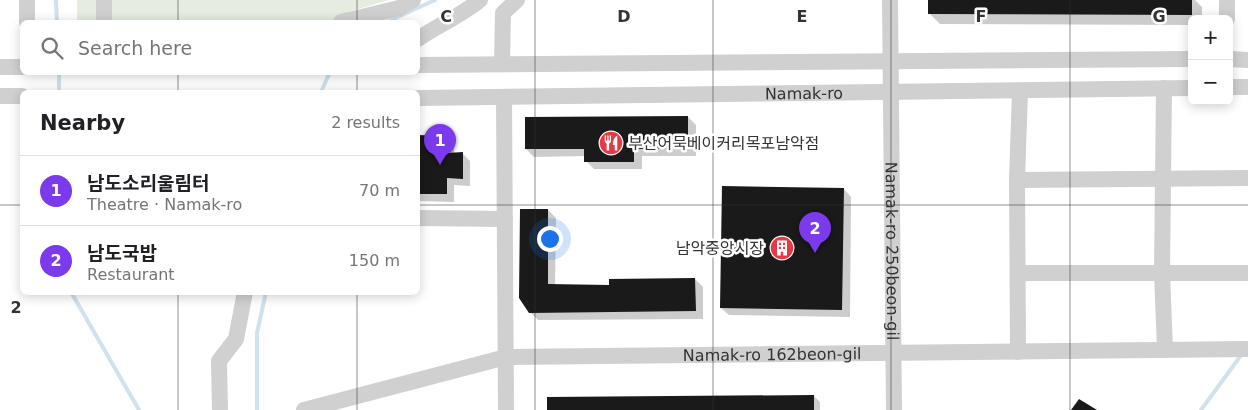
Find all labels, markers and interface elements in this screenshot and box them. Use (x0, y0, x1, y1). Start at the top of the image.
text: C (440, 7, 452, 26)
text: D (617, 7, 631, 26)
text: E (797, 7, 807, 26)
text: F (976, 7, 986, 26)
text: G (1152, 7, 1166, 26)
map controls (1188, 15, 1233, 105)
button: + (1188, 15, 1233, 60)
search box (20, 20, 420, 75)
icon: search (38, 34, 66, 62)
text: Search here (78, 37, 192, 59)
button: − (1188, 60, 1233, 105)
street label: Namak-ro (765, 83, 843, 103)
text: Nearby (40, 111, 125, 135)
text: 2 results (331, 113, 400, 132)
pin: 1 (424, 124, 456, 165)
restaurant icon: 부산어묵베이커리목포남악점 (598, 130, 624, 156)
place label: 부산어묵베이커리목포남악점 (628, 134, 819, 153)
street label: Namak-ro 250beon-gil (882, 162, 903, 340)
text: 남도소리울림터 (87, 172, 209, 194)
text: 1 (50, 181, 62, 200)
text: 70 m (359, 181, 400, 200)
text: Theatre · Namak-ro (87, 195, 242, 214)
pin: 2 (799, 212, 831, 253)
your location (537, 226, 563, 252)
building icon: 남악중앙시장 (769, 235, 795, 261)
place label: 남악중앙시장 (676, 239, 764, 258)
text: 남도국밥 (87, 242, 157, 264)
text: 2 (50, 251, 62, 270)
text: 150 m (349, 251, 400, 270)
text: Restaurant (87, 265, 175, 284)
text: 2 (10, 298, 22, 317)
street label: Namak-ro 162beon-gil (683, 344, 862, 365)

